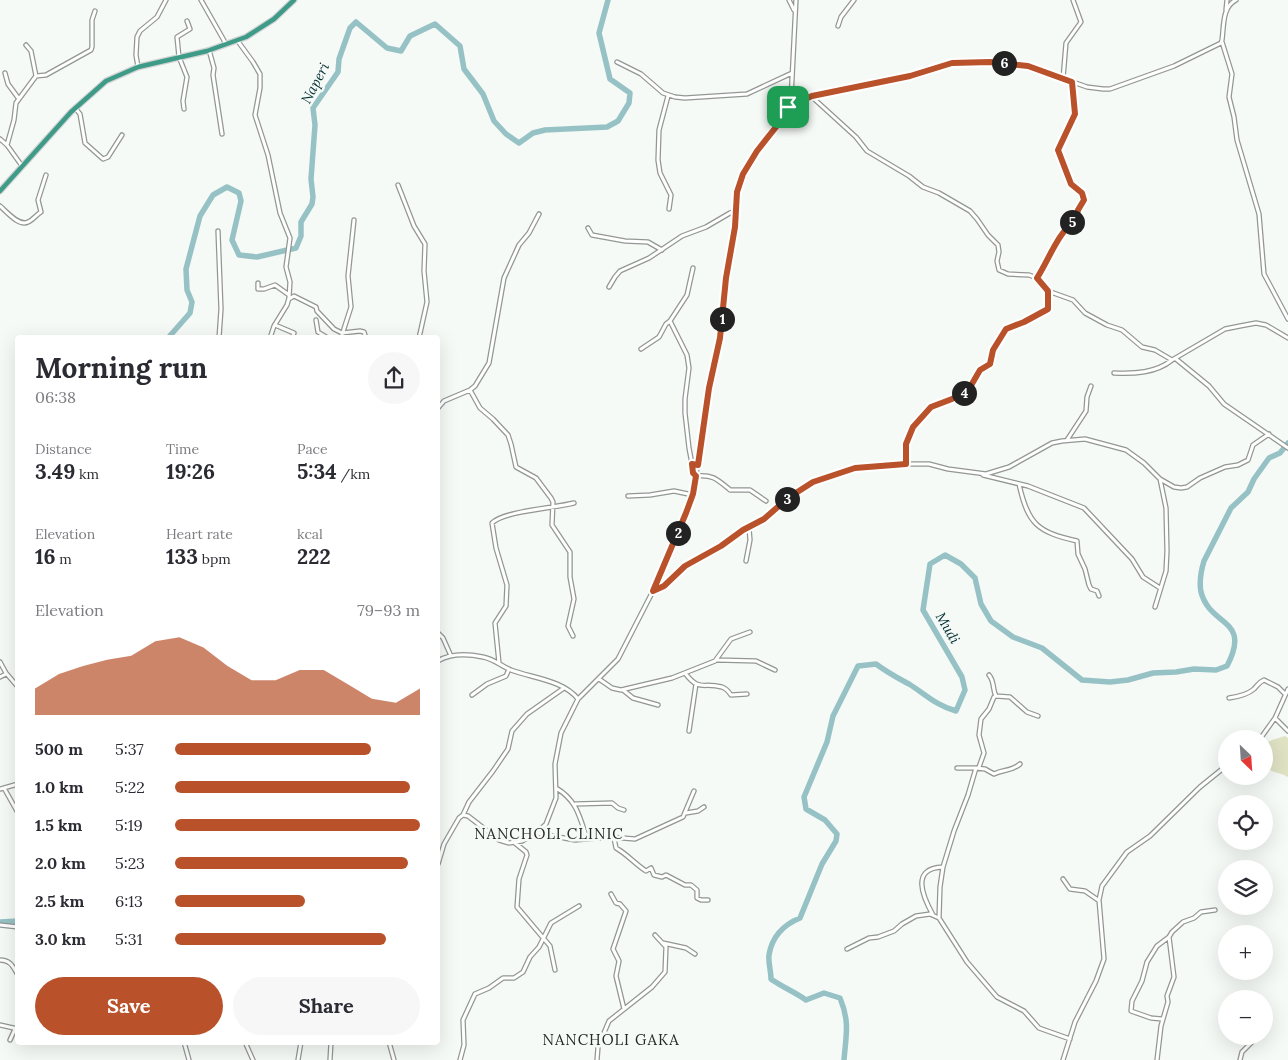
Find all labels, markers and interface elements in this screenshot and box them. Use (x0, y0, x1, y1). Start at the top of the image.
pin: 6 (992, 50, 1016, 76)
text: 6 (1000, 54, 1009, 72)
water label: Naperi (297, 59, 333, 107)
pin (767, 86, 809, 128)
icon: arrive (774, 93, 802, 121)
pin: 5 (1060, 210, 1084, 234)
text: 5 (1069, 213, 1076, 231)
pin: 1 (710, 306, 734, 332)
text: 1 (720, 310, 725, 328)
text: Morning run (35, 350, 207, 386)
button: share (368, 352, 420, 404)
pin: 4 (952, 380, 976, 406)
text: 4 (961, 384, 968, 402)
text: 06:38 (35, 387, 76, 407)
text: Distance (35, 440, 92, 458)
text: Time (166, 440, 199, 458)
text: Pace (297, 440, 328, 458)
text: 3.49 (35, 458, 75, 485)
text: 19:26 (166, 458, 215, 485)
text: 5:34 (297, 458, 337, 485)
text: km (75, 465, 99, 483)
text: /km (337, 465, 370, 483)
pin: 3 (774, 486, 800, 512)
text: 3 (784, 490, 791, 508)
pin: 2 (666, 520, 690, 546)
text: 2 (675, 524, 682, 542)
text: Elevation (35, 525, 95, 543)
text: Heart rate (166, 525, 233, 543)
text: kcal (297, 525, 323, 543)
text: 16 (35, 543, 56, 570)
text: 133 (166, 543, 198, 570)
text: 222 (297, 543, 331, 570)
text: m (56, 550, 72, 568)
text: bpm (198, 550, 231, 568)
text: Elevation (35, 600, 104, 620)
text: 79–93 m (357, 600, 420, 620)
water label: Mudi (932, 609, 964, 647)
north arrow (1218, 730, 1272, 785)
map controls (1218, 730, 1273, 1045)
text: 500 m (35, 739, 83, 759)
text: 5:37 (115, 739, 144, 759)
text: 1.0 km (35, 777, 84, 797)
text: 5:22 (115, 777, 145, 797)
button: locate (1218, 795, 1273, 850)
text: 1.5 km (35, 815, 82, 835)
text: 5:19 (115, 815, 143, 835)
district label: NANCHOLI CLINIC (474, 824, 624, 843)
text: 2.0 km (35, 853, 86, 873)
text: 5:23 (115, 853, 145, 873)
button: layers (1218, 860, 1273, 915)
text: 2.5 km (35, 891, 84, 911)
text: 6:13 (115, 891, 143, 911)
button: + (1218, 925, 1273, 980)
text: 3.0 km (35, 929, 86, 949)
text: 5:31 (115, 929, 142, 949)
button: Save (35, 977, 223, 1035)
button: Share (233, 977, 420, 1035)
button: − (1218, 990, 1273, 1045)
district label: NANCHOLI GAKA (542, 1030, 680, 1049)

